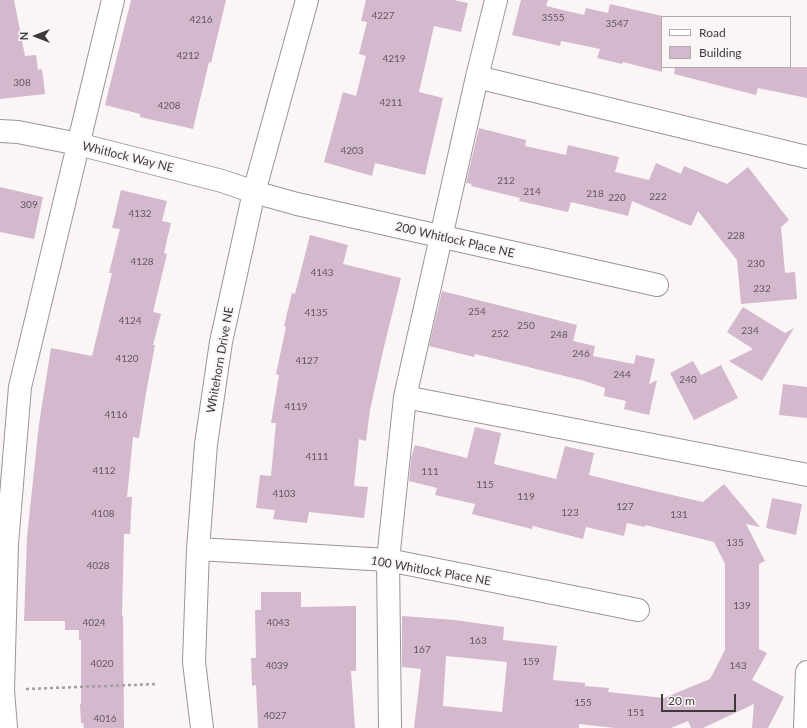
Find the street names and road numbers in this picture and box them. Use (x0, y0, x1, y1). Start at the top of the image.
street label: Whitlock Way NE (81, 139, 175, 175)
street label: 200 Whitlock Place NE (394, 219, 516, 261)
street label: Whitehorn Drive NE (204, 306, 236, 414)
street label: 100 Whitlock Place NE (370, 553, 492, 589)

